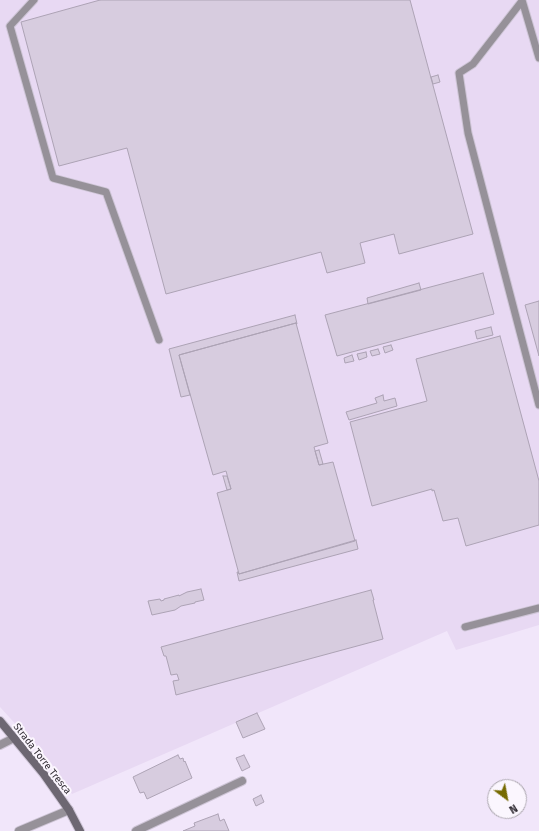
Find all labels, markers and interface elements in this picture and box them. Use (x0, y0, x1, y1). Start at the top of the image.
street label: Strada Torre Tresca (11, 721, 73, 797)
north arrow (487, 779, 527, 819)
text: N (507, 801, 520, 816)

